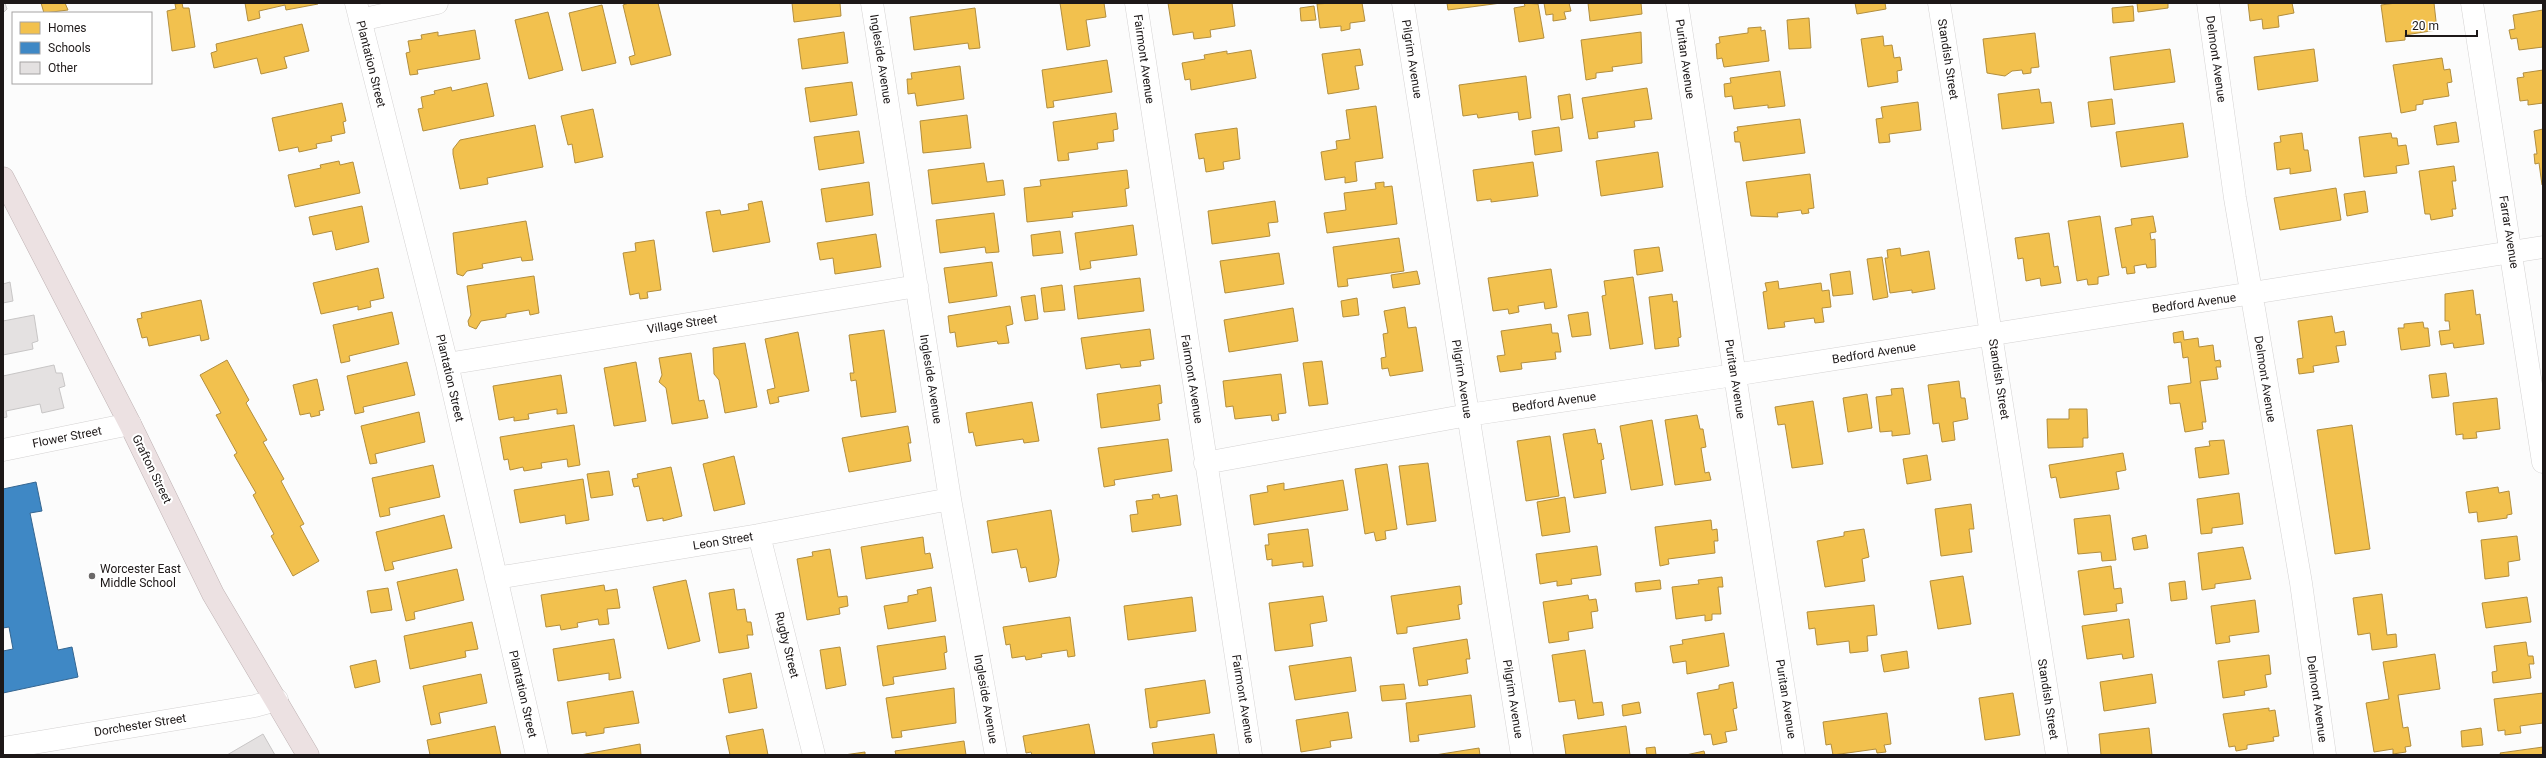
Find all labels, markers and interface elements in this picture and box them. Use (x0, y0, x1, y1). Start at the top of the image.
legend (12, 12, 152, 84)
scale bar (2406, 12, 2477, 38)
street label: Ingleside Avenue (867, 13, 895, 105)
street label: Fairmont Avenue (1131, 13, 1157, 105)
street label: Delmont Avenue (2203, 15, 2229, 103)
street label: Pilgrim Avenue (1399, 18, 1425, 100)
street label: Puritan Avenue (1672, 18, 1698, 100)
street label: Standish Street (1935, 18, 1961, 100)
street label: Plantation Street (353, 19, 389, 109)
text: 20 m (2412, 19, 2439, 33)
text: Homes (48, 21, 86, 35)
text: Schools (48, 41, 91, 55)
text: Other (48, 61, 77, 75)
street label: Farrar Avenue (2496, 195, 2522, 269)
street label: Bedford Avenue (2151, 290, 2237, 316)
street label: Village Street (646, 312, 718, 336)
street label: Plantation Street (433, 333, 467, 423)
street label: Ingleside Avenue (917, 333, 945, 425)
street label: Fairmont Avenue (1178, 333, 1206, 425)
street label: Delmont Avenue (2251, 335, 2279, 423)
street label: Pilgrim Avenue (1449, 338, 1475, 420)
street label: Puritan Avenue (1722, 338, 1748, 420)
street label: Standish Street (1986, 338, 2012, 420)
street label: Bedford Avenue (1831, 339, 1917, 367)
street label: Bedford Avenue (1511, 389, 1597, 415)
street label: Flower Street (31, 423, 103, 451)
street label: Grafton Street (129, 432, 175, 506)
street label: Leon Street (692, 529, 754, 553)
place label: Worcester East Middle School (100, 562, 181, 590)
marker: Worcester East Middle School (87, 571, 97, 581)
street label: Rugby Street (772, 610, 802, 680)
street label: Plantation Street (506, 649, 540, 739)
street label: Ingleside Avenue (971, 653, 1001, 745)
street label: Fairmont Avenue (1229, 653, 1257, 745)
street label: Delmont Avenue (2304, 655, 2330, 743)
street label: Pilgrim Avenue (1500, 658, 1526, 740)
street label: Puritan Avenue (1773, 658, 1799, 740)
street label: Standish Street (2035, 658, 2061, 740)
street label: Dorchester Street (93, 711, 187, 739)

